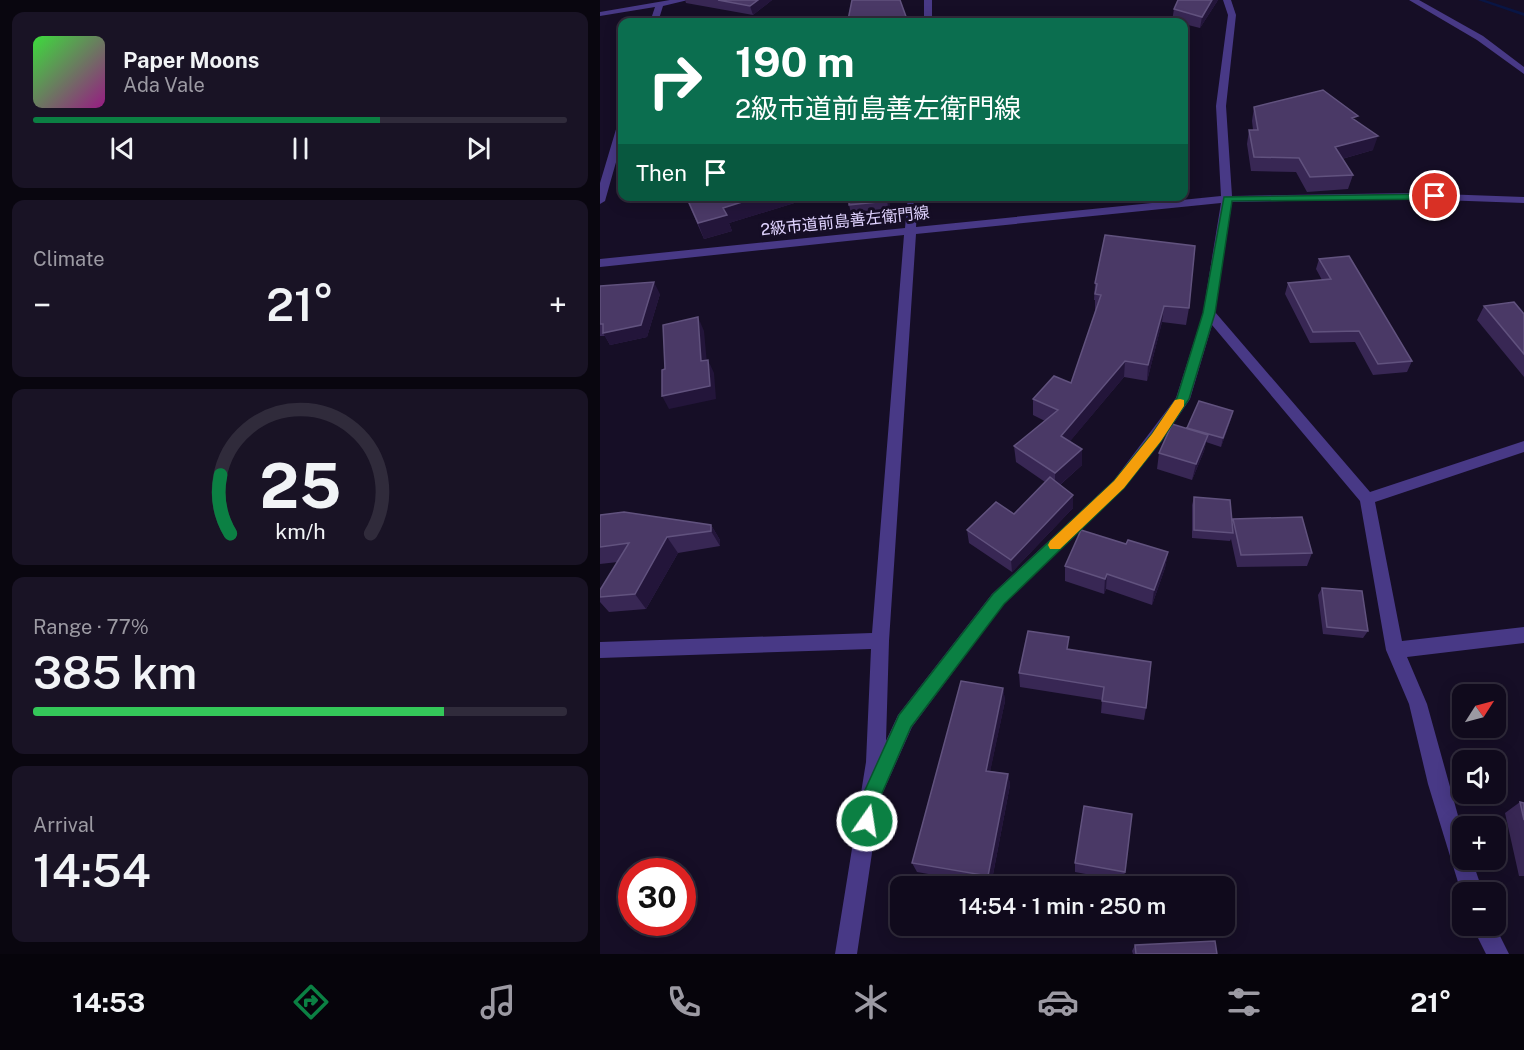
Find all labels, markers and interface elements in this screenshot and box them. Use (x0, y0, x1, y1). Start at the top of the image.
text: 190 m (735, 37, 855, 86)
icon: right (636, 42, 714, 120)
text: Paper Moons (123, 47, 259, 73)
text: Ada Vale (123, 73, 205, 97)
text: 2級市道前島善左衛門線 (735, 92, 1021, 124)
icon: previous (106, 132, 139, 165)
icon: pause (284, 132, 317, 165)
icon: next (462, 132, 495, 165)
icon: arrive (699, 156, 732, 189)
text: Then (636, 160, 687, 186)
pin (1409, 170, 1460, 221)
icon: arrive (1418, 179, 1451, 212)
street label: 2級市道前島善左衛門線 (760, 203, 930, 239)
text: Climate (33, 247, 105, 271)
text: 21° (266, 278, 334, 331)
text: − (33, 286, 51, 324)
text: + (549, 286, 567, 324)
text: 25 (259, 449, 341, 522)
text: km/h (275, 519, 325, 544)
text: Range · 77% (33, 615, 149, 639)
text: 385 km (33, 646, 197, 699)
north arrow (1452, 684, 1506, 738)
map controls (1452, 684, 1506, 936)
button: sound (1452, 750, 1506, 804)
position arrow (835, 789, 899, 853)
text: Arrival (33, 813, 95, 837)
button: + (1452, 816, 1506, 870)
text: 14:54 (33, 844, 151, 897)
speed limit sign: 30 (618, 858, 696, 936)
button: − (1452, 882, 1506, 936)
text: 14:54 · 1 min · 250 m (959, 893, 1166, 919)
icon: directions (290, 981, 332, 1023)
icon: music (477, 981, 519, 1023)
icon: phone (663, 981, 705, 1023)
icon: climate (850, 981, 892, 1023)
icon: car (1037, 981, 1079, 1023)
icon: filters (1223, 981, 1265, 1023)
text: 14:53 (72, 986, 145, 1018)
text: 21° (1410, 986, 1452, 1018)

